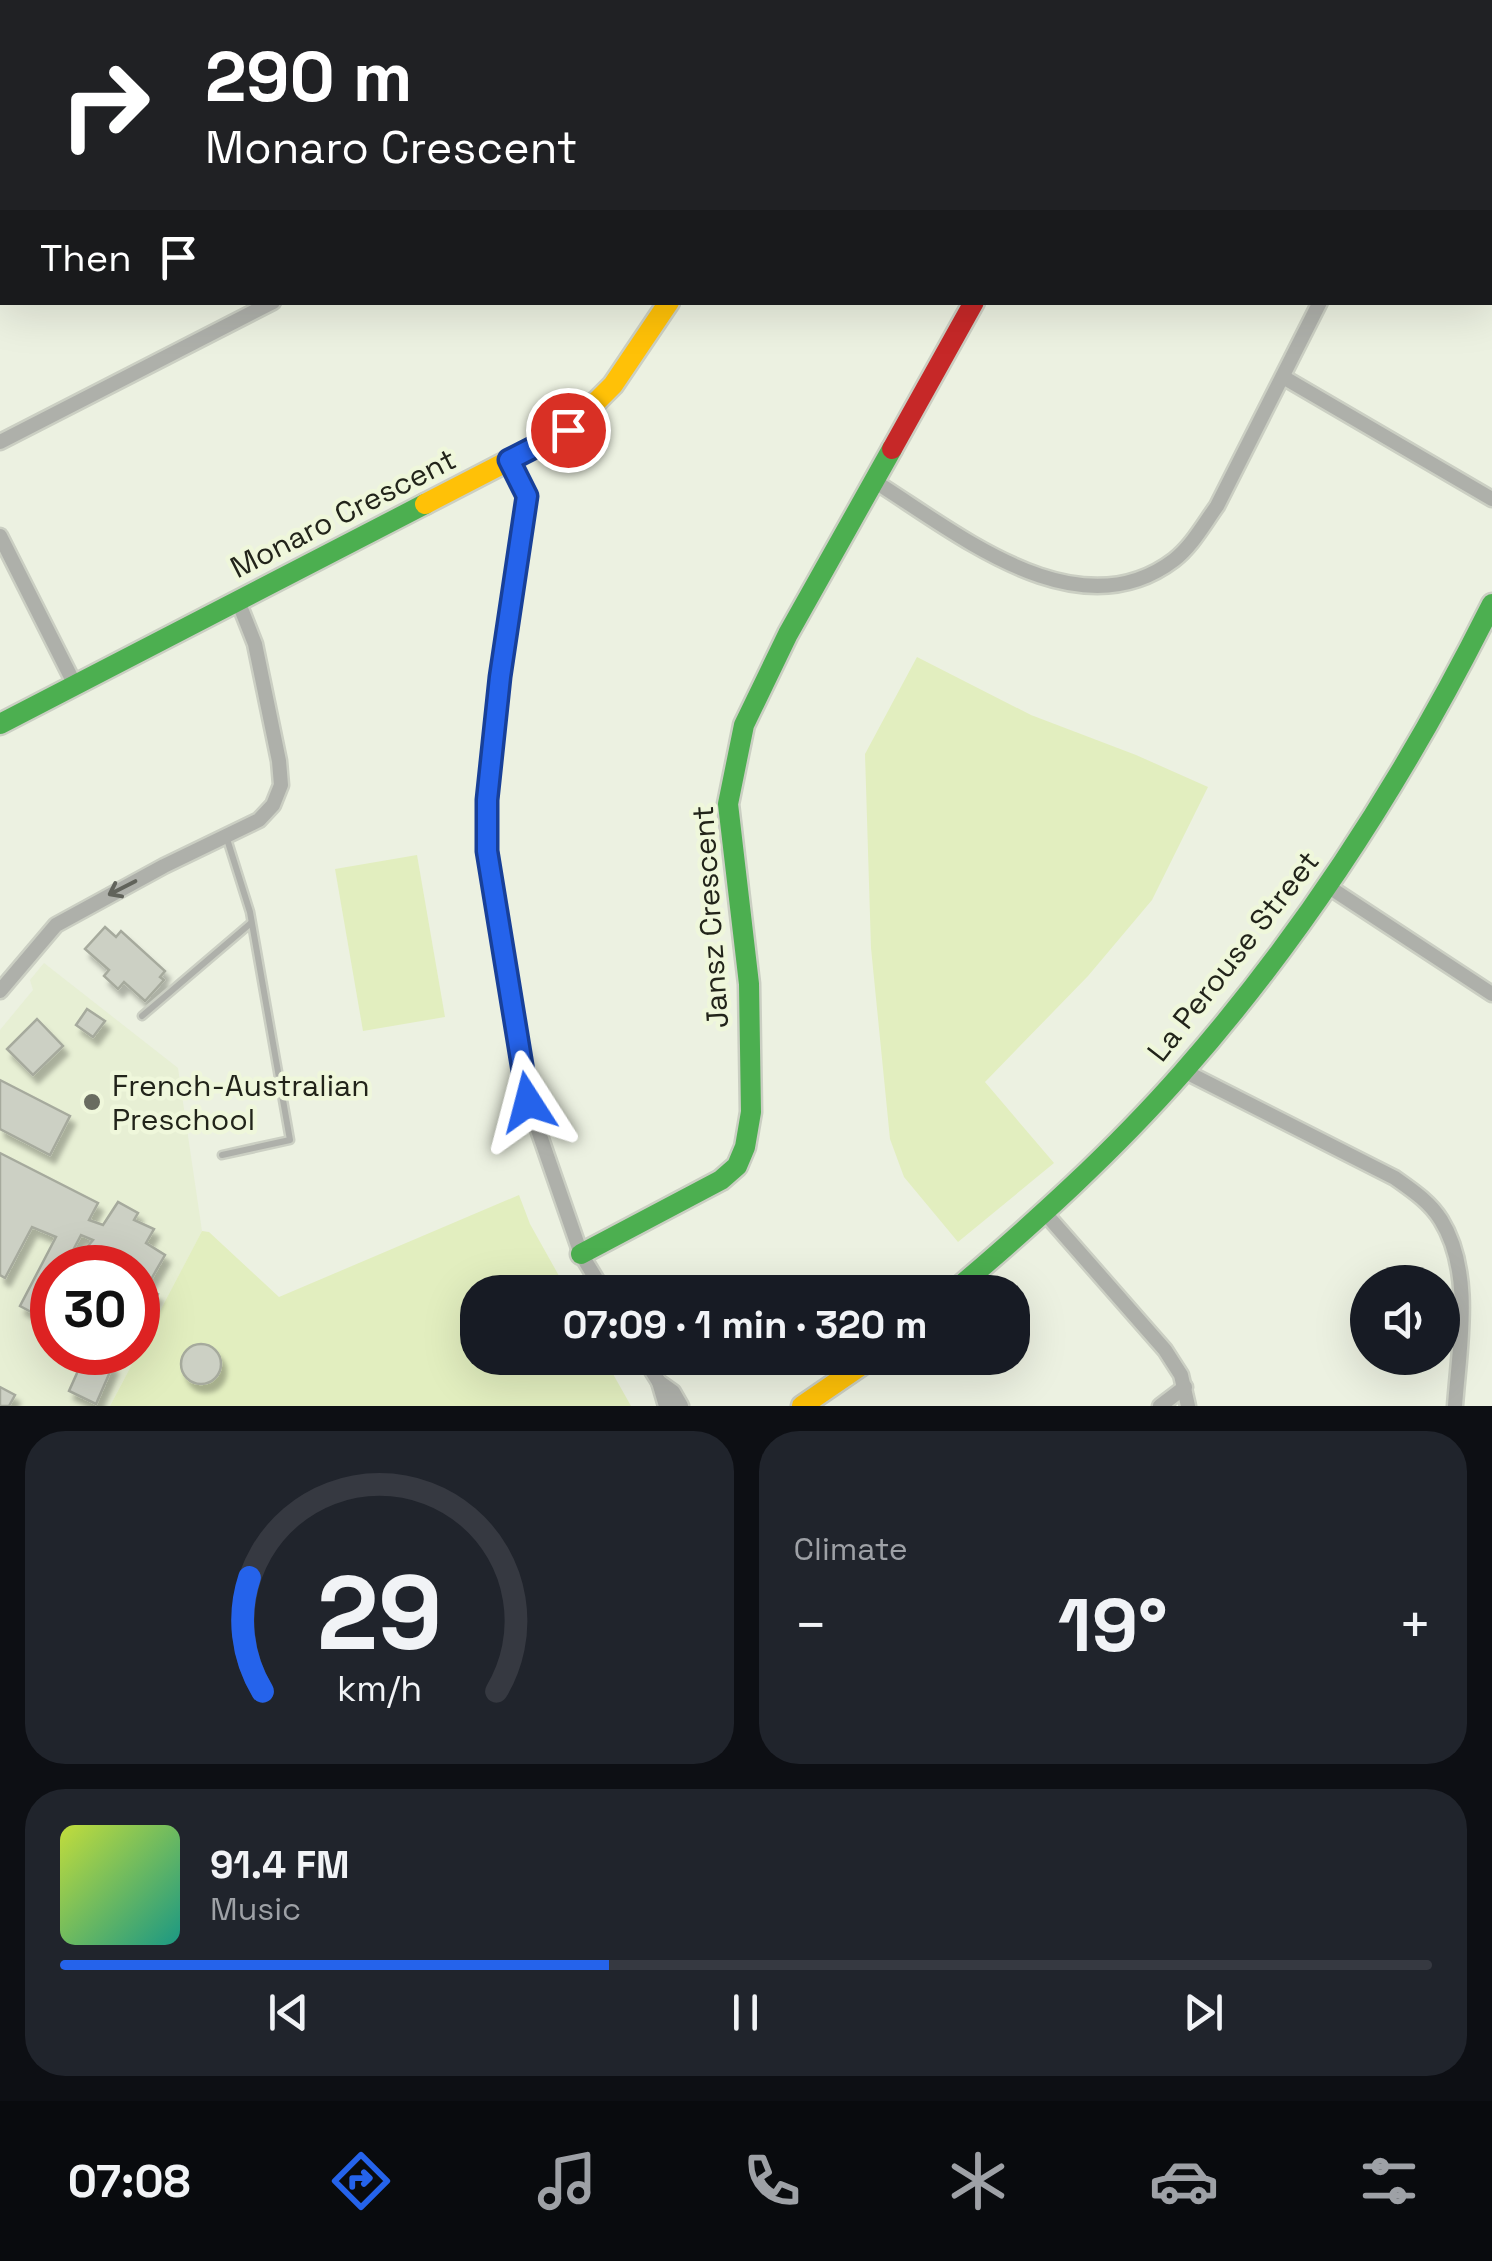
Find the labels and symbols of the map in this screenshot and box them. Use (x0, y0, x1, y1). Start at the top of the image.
pin (526, 388, 611, 473)
street label: Monaro Crescent (224, 439, 462, 587)
street label: Jansz Crescent (683, 804, 737, 1030)
street label: La Perouse Street (1138, 843, 1328, 1069)
one-way arrow (107, 879, 137, 898)
position arrow (476, 1050, 580, 1154)
place label: French-Australian Preschool (112, 1066, 370, 1139)
marker: French-Australian Preschool (81, 1091, 103, 1113)
speed limit sign: 30 (30, 1245, 160, 1375)

